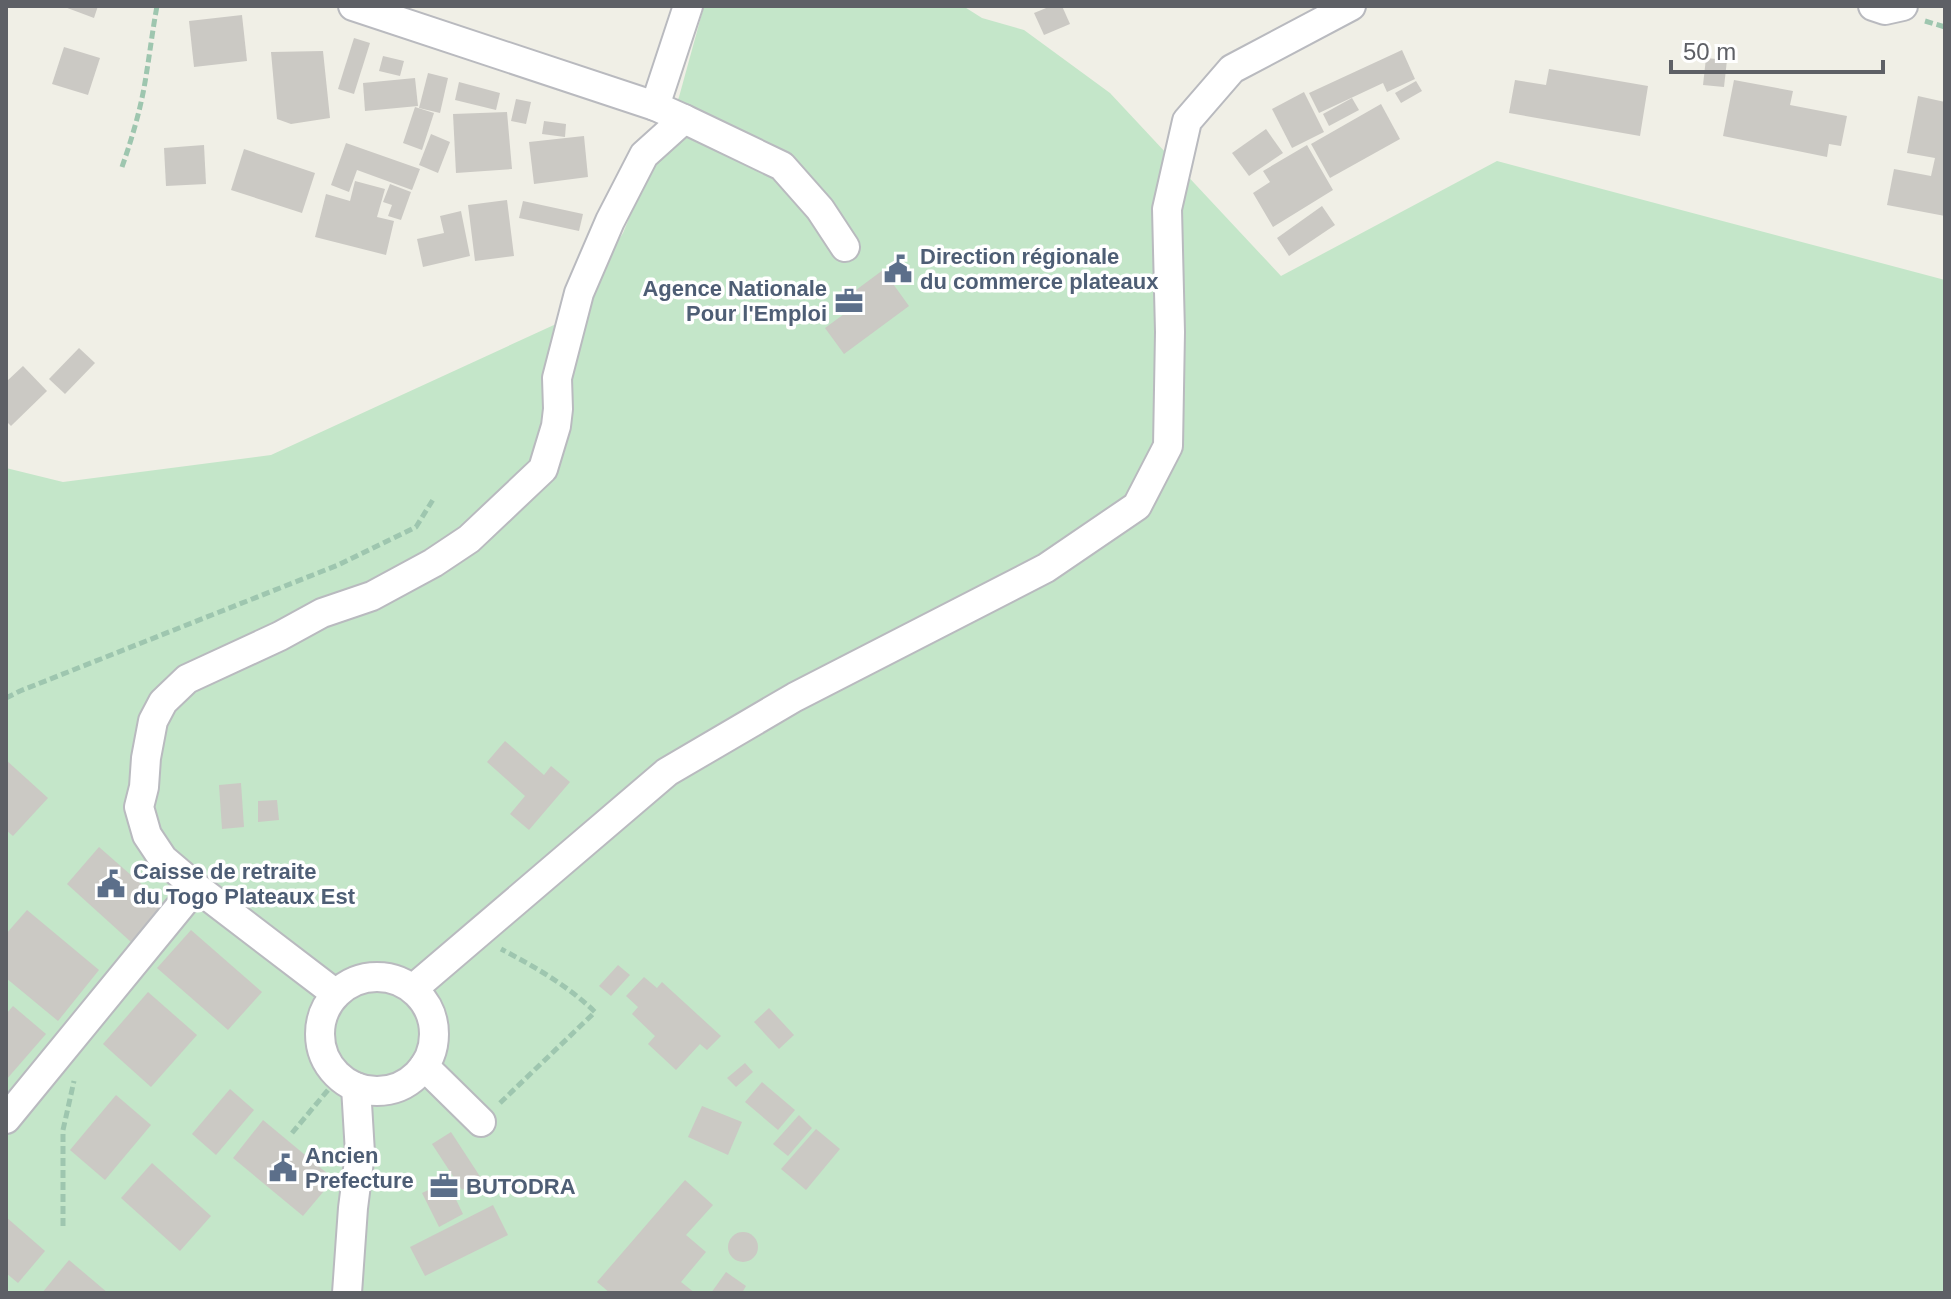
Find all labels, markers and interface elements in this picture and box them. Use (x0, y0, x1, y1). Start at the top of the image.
scale bar (1671, 24, 1883, 74)
text: 50 m (1683, 38, 1736, 65)
place label: Direction régionale du commerce plateaux (920, 244, 1159, 294)
public building icon: Direction régionale du commerce plateaux (883, 254, 913, 284)
place label: Agence Nationale Pour l'Emploi (642, 276, 827, 326)
office icon: Agence Nationale Pour l'Emploi (834, 286, 864, 316)
place label: Caisse de retraite du Togo Plateaux Est (133, 859, 356, 909)
public building icon: Caisse de retraite du Togo Plateaux Est (96, 869, 126, 899)
place label: Ancien Prefecture (305, 1143, 414, 1193)
public building icon: Ancien Prefecture (268, 1153, 298, 1183)
office icon: BUTODRA (429, 1171, 459, 1201)
place label: BUTODRA (466, 1174, 576, 1199)

